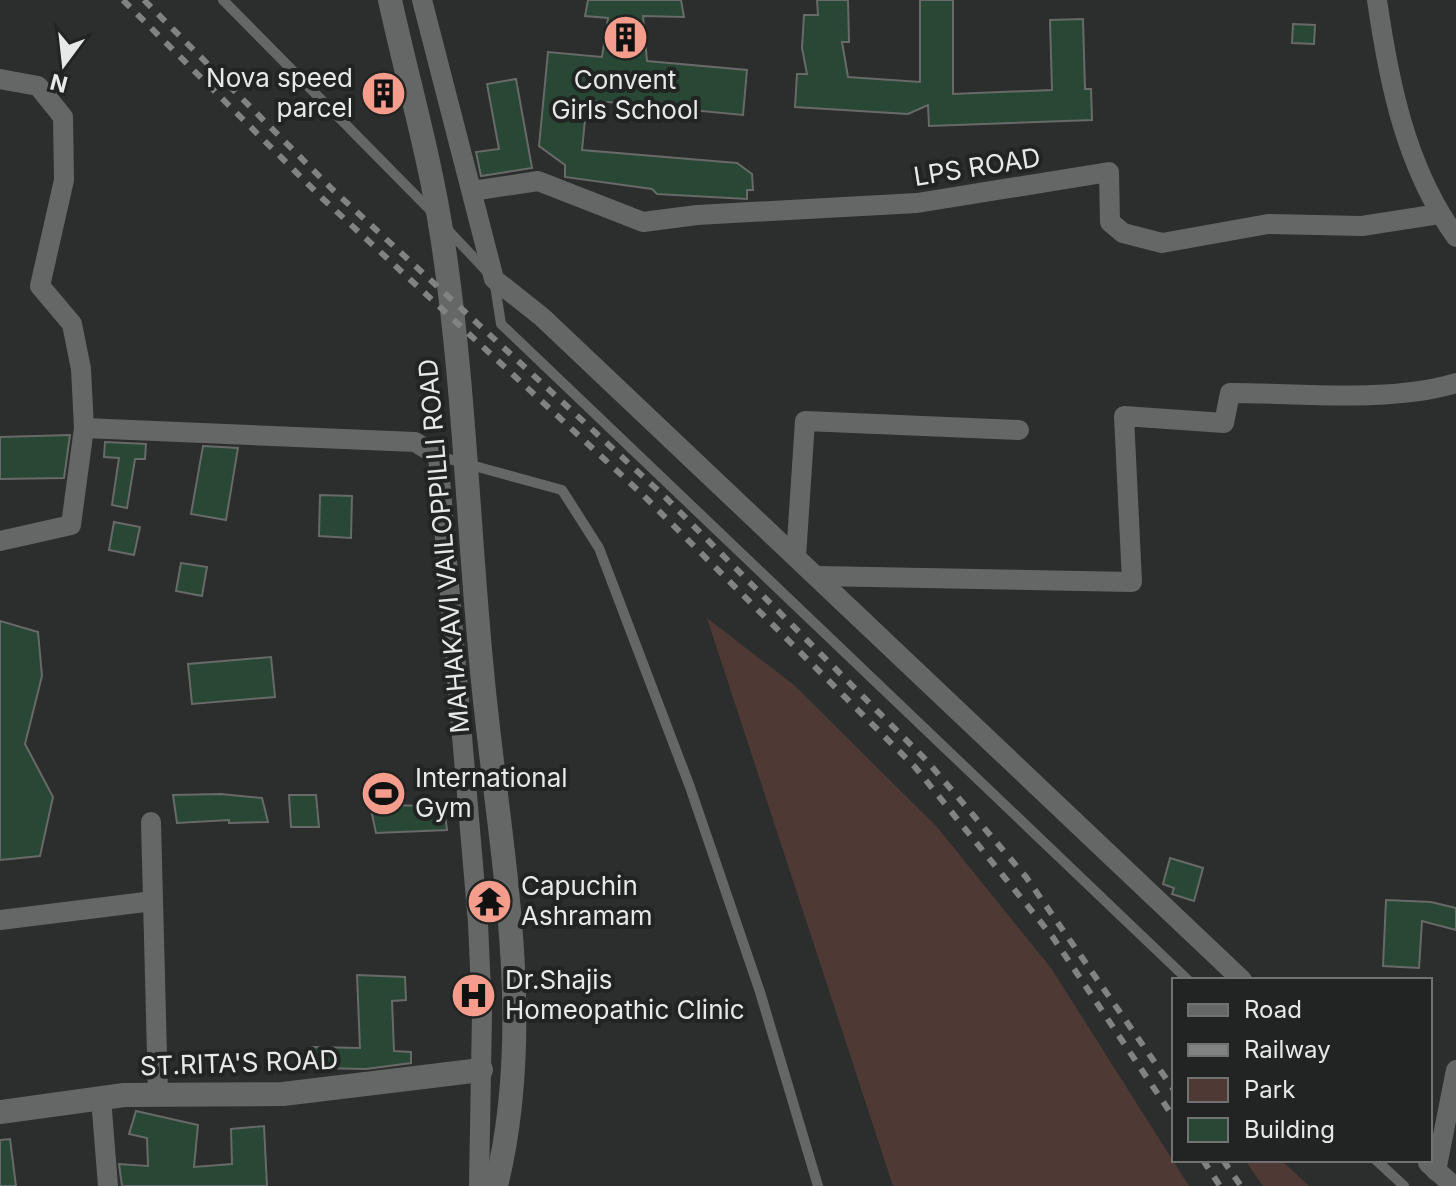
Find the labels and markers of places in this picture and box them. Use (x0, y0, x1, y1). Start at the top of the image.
building icon: Convent Girls School (601, 13, 649, 61)
place label: Nova speed parcel (206, 62, 353, 123)
place label: Convent Girls School (551, 64, 699, 125)
building icon: Nova speed parcel (360, 69, 408, 117)
place label: International Gym (415, 762, 568, 823)
sports icon: International Gym (360, 769, 408, 817)
place label: Capuchin Ashramam (521, 870, 653, 931)
temple icon: Capuchin Ashramam (466, 877, 514, 925)
place label: Dr.Shajis Homeopathic Clinic (505, 964, 745, 1025)
hospital icon: Dr.Shajis Homeopathic Clinic (450, 971, 498, 1019)

